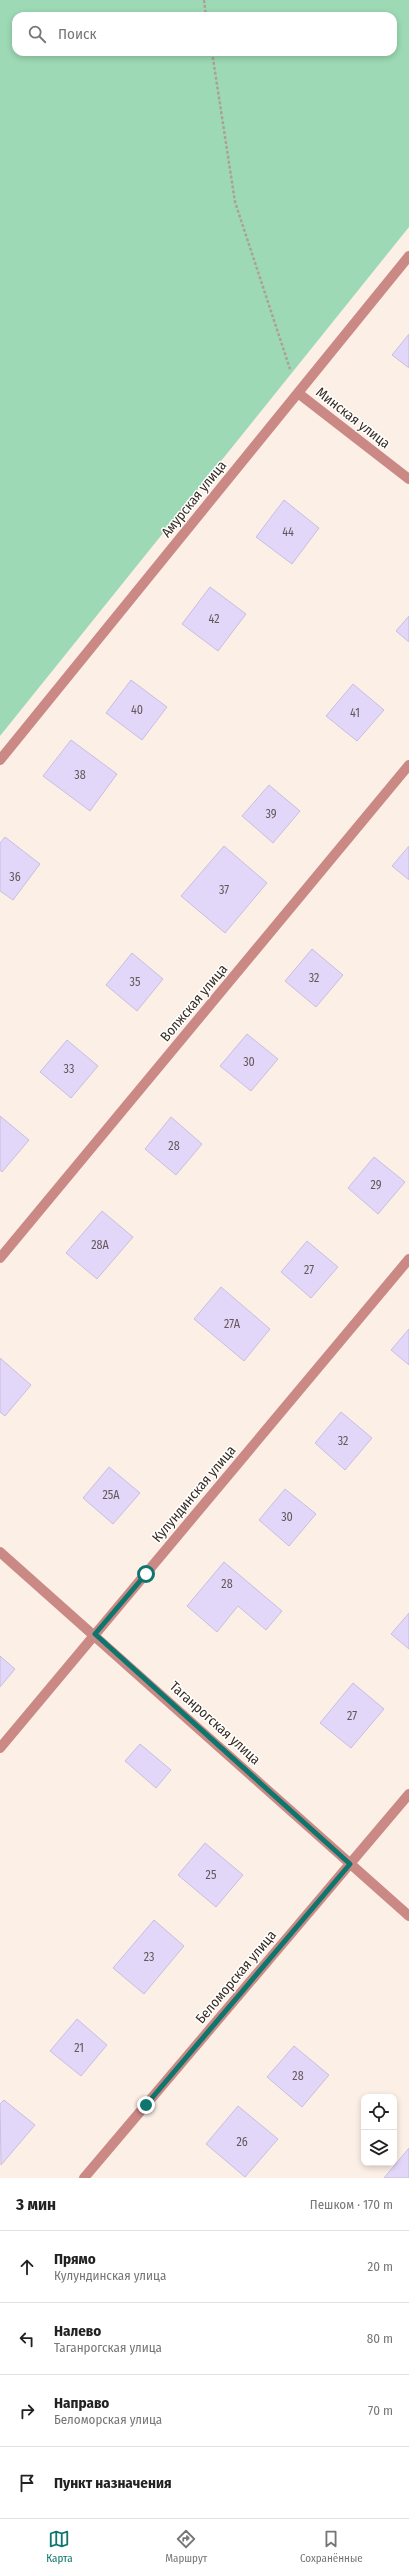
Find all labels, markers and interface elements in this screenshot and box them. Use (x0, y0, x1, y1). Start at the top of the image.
search box (12, 12, 397, 56)
icon: search (26, 23, 48, 45)
text: Поиск (58, 25, 96, 43)
street label: Минская улица (313, 384, 394, 452)
street label: Амурская улица (158, 457, 230, 541)
house number: 44 (282, 525, 294, 539)
house number: 42 (209, 612, 219, 626)
house number: 40 (131, 703, 143, 717)
house number: 41 (350, 706, 360, 720)
house number: 38 (74, 768, 86, 782)
house number: 39 (265, 807, 277, 821)
house number: 36 (9, 870, 21, 884)
house number: 37 (219, 883, 229, 897)
street label: Волжская улица (157, 961, 231, 1045)
house number: 32 (309, 971, 319, 985)
house number: 35 (130, 975, 141, 989)
house number: 30 (243, 1055, 255, 1069)
house number: 33 (64, 1062, 74, 1076)
house number: 28 (168, 1139, 180, 1153)
house number: 29 (370, 1178, 382, 1192)
house number: 28А (91, 1238, 109, 1252)
house number: 27 (304, 1263, 314, 1277)
house number: 27А (224, 1317, 241, 1331)
house number: 32 (338, 1434, 348, 1448)
street label: Кулундинская улица (149, 1442, 239, 1546)
house number: 25А (102, 1488, 120, 1502)
house number: 30 (281, 1510, 293, 1524)
route start (137, 1565, 155, 1583)
house number: 28 (221, 1577, 233, 1591)
street label: Таганрогская улица (166, 1678, 264, 1768)
house number: 27 (347, 1709, 357, 1723)
house number: 25 (206, 1868, 217, 1882)
street label: Беломорская улица (192, 1927, 280, 2027)
house number: 23 (144, 1950, 154, 1964)
house number: 21 (74, 2041, 84, 2055)
house number: 28 (292, 2069, 304, 2083)
map controls (361, 2094, 397, 2166)
button: locate (361, 2094, 397, 2130)
route end (137, 2096, 155, 2114)
button: layers (361, 2130, 397, 2166)
house number: 26 (236, 2135, 248, 2149)
text: 3 мин (16, 2194, 56, 2215)
text: Пешком · 170 m (310, 2197, 393, 2212)
text: Прямо (54, 2250, 96, 2268)
icon: ahead (16, 2256, 38, 2278)
text: 20 m (367, 2259, 393, 2274)
text: Кулундинская улица (54, 2268, 166, 2283)
text: Налево (54, 2322, 101, 2340)
icon: left (16, 2328, 38, 2350)
text: 80 m (367, 2331, 393, 2346)
text: Таганрогская улица (54, 2340, 162, 2355)
text: Направо (54, 2394, 109, 2412)
icon: right (16, 2400, 38, 2422)
text: 70 m (368, 2403, 393, 2418)
text: Беломорская улица (54, 2412, 162, 2427)
icon: arrive (16, 2472, 38, 2494)
text: Пункт назначения (54, 2474, 172, 2492)
tab: Карта (46, 2528, 73, 2565)
tab: Маршрут (165, 2528, 207, 2565)
tab: Сохранённые (300, 2528, 363, 2565)

